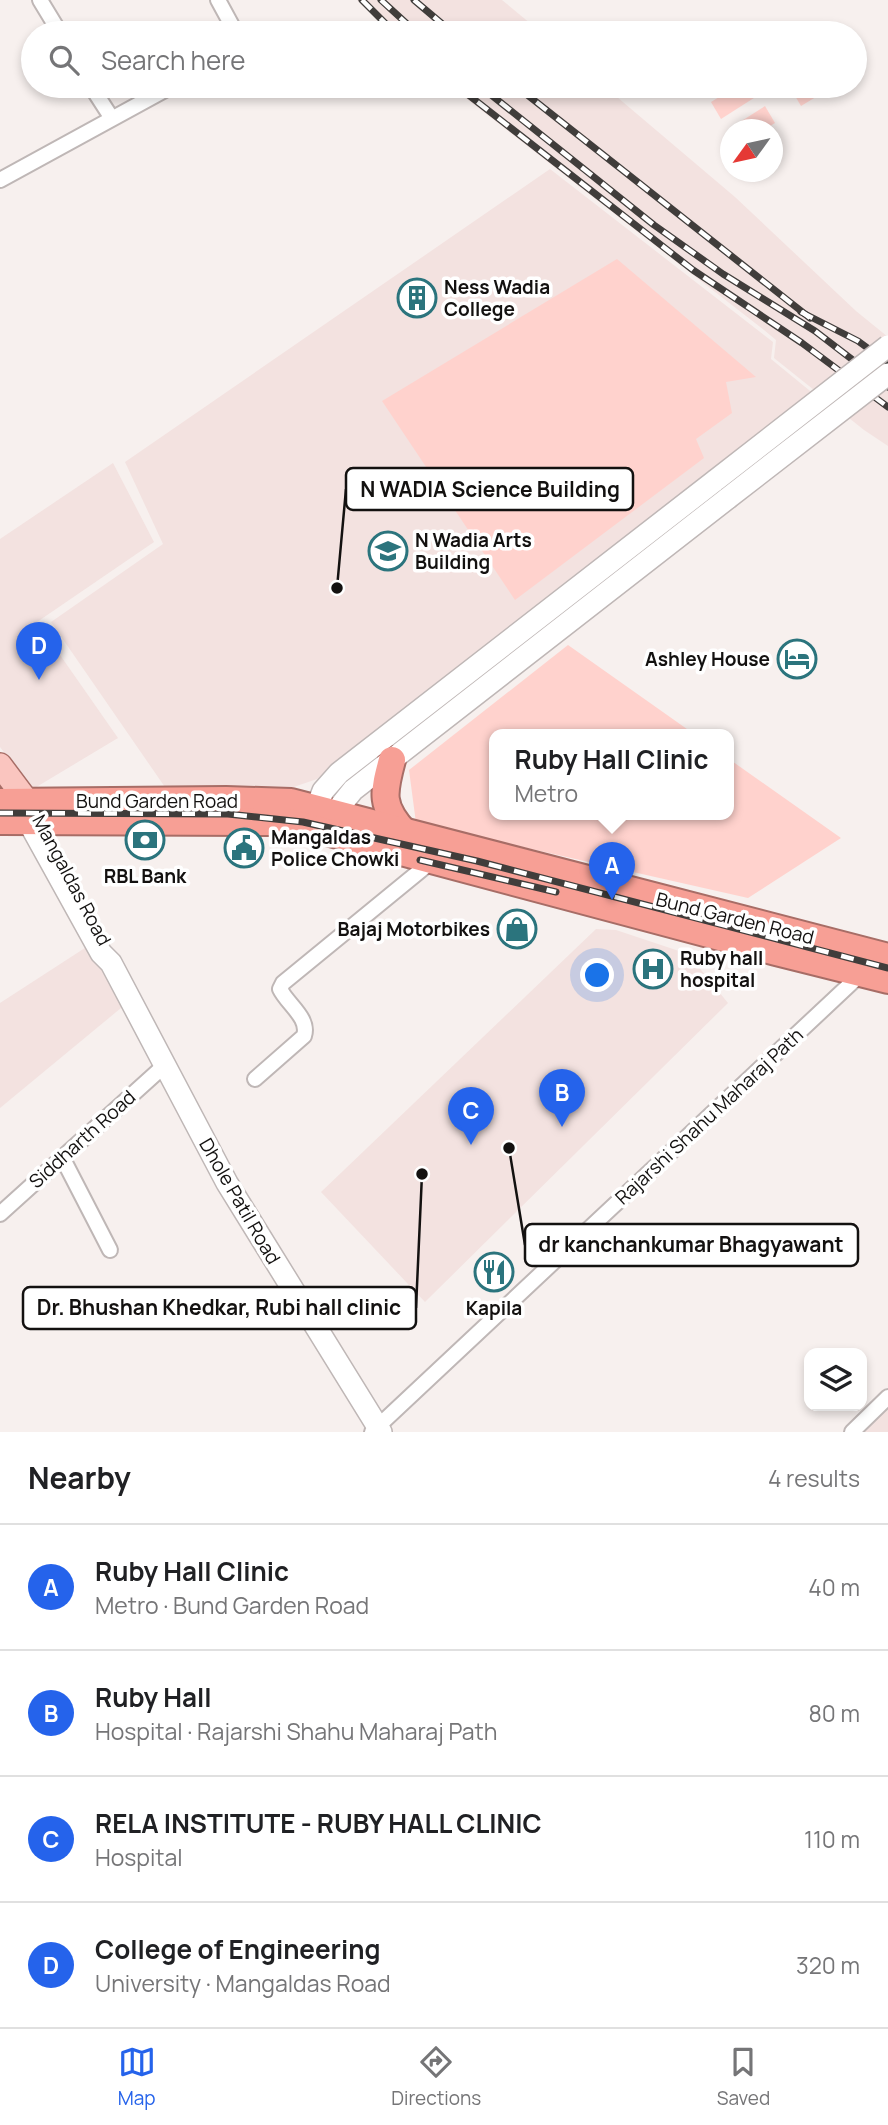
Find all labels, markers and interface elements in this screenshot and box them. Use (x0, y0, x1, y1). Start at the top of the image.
search box (21, 21, 867, 98)
icon: search (45, 41, 83, 79)
text: Search here (101, 42, 246, 78)
north arrow (720, 119, 783, 182)
place label: Ness Wadia College (444, 274, 550, 322)
building icon: Ness Wadia College (396, 277, 438, 319)
callout: N WADIA Science Building (346, 468, 633, 510)
text: N WADIA Science Building (360, 475, 620, 503)
place label: N Wadia Arts Building (415, 527, 532, 575)
school or university icon: N Wadia Arts Building (367, 530, 409, 572)
pin: D (16, 622, 62, 680)
hotel icon: Ashley House (776, 638, 818, 680)
place label: Ashley House (645, 646, 770, 672)
popup (489, 729, 734, 820)
text: Ruby Hall Clinic (514, 741, 709, 777)
text: Metro (514, 777, 578, 809)
street label: Bund Garden Road (76, 788, 238, 814)
street label: Mangaldas Road (27, 810, 117, 950)
bank icon: RBL Bank (124, 819, 166, 861)
place label: Mangaldas Police Chowki (271, 824, 399, 872)
public building icon: Mangaldas Police Chowki (223, 827, 265, 869)
pin: A (589, 842, 635, 900)
place label: RBL Bank (104, 863, 187, 889)
street label: Bund Garden Road (653, 886, 817, 950)
shop icon: Bajaj Motorbikes (496, 908, 538, 950)
place label: Bajaj Motorbikes (338, 916, 490, 942)
place label: Ruby hall hospital (680, 945, 763, 993)
hospital icon: Ruby hall hospital (632, 948, 674, 990)
your location (580, 958, 614, 992)
street label: Rajarshi Shahu Maharaj Path (609, 1022, 809, 1210)
pin: B (539, 1069, 585, 1127)
street label: Siddharth Road (23, 1084, 141, 1194)
pin: C (448, 1087, 494, 1145)
street label: Dhole Patil Road (193, 1133, 287, 1269)
callout: dr kanchankumar Bhagyawant (525, 1224, 858, 1266)
text: dr kanchankumar Bhagyawant (538, 1230, 844, 1258)
restaurant icon: Kapila (473, 1251, 515, 1293)
callout: Dr. Bhushan Khedkar, Rubi hall clinic (23, 1287, 416, 1329)
text: Dr. Bhushan Khedkar, Rubi hall clinic (37, 1293, 401, 1321)
place label: Kapila (466, 1295, 522, 1321)
map controls (804, 1348, 867, 1411)
button: layers (804, 1348, 867, 1411)
text: Nearby (28, 1457, 131, 1498)
text: 4 results (768, 1462, 860, 1494)
text: Ruby Hall Clinic (95, 1553, 289, 1589)
text: A (43, 1571, 59, 1603)
text: 40 m (808, 1571, 860, 1603)
text: Metro · Bund Garden Road (95, 1589, 369, 1621)
text: Ruby Hall (95, 1679, 212, 1715)
text: B (44, 1697, 58, 1729)
text: 80 m (809, 1697, 860, 1729)
text: Hospital · Rajarshi Shahu Maharaj Path (95, 1715, 497, 1747)
text: RELA INSTITUTE - RUBY HALL CLINIC (95, 1805, 542, 1841)
text: C (43, 1823, 60, 1855)
text: 110 m (804, 1823, 860, 1855)
text: Hospital (95, 1841, 183, 1873)
text: College of Engineering (95, 1931, 381, 1967)
text: D (43, 1949, 59, 1981)
text: 320 m (796, 1949, 860, 1981)
text: University · Mangaldas Road (95, 1967, 391, 1999)
tab: Map (118, 2043, 156, 2111)
tab: Directions (391, 2043, 481, 2111)
tab: Saved (717, 2043, 770, 2111)

